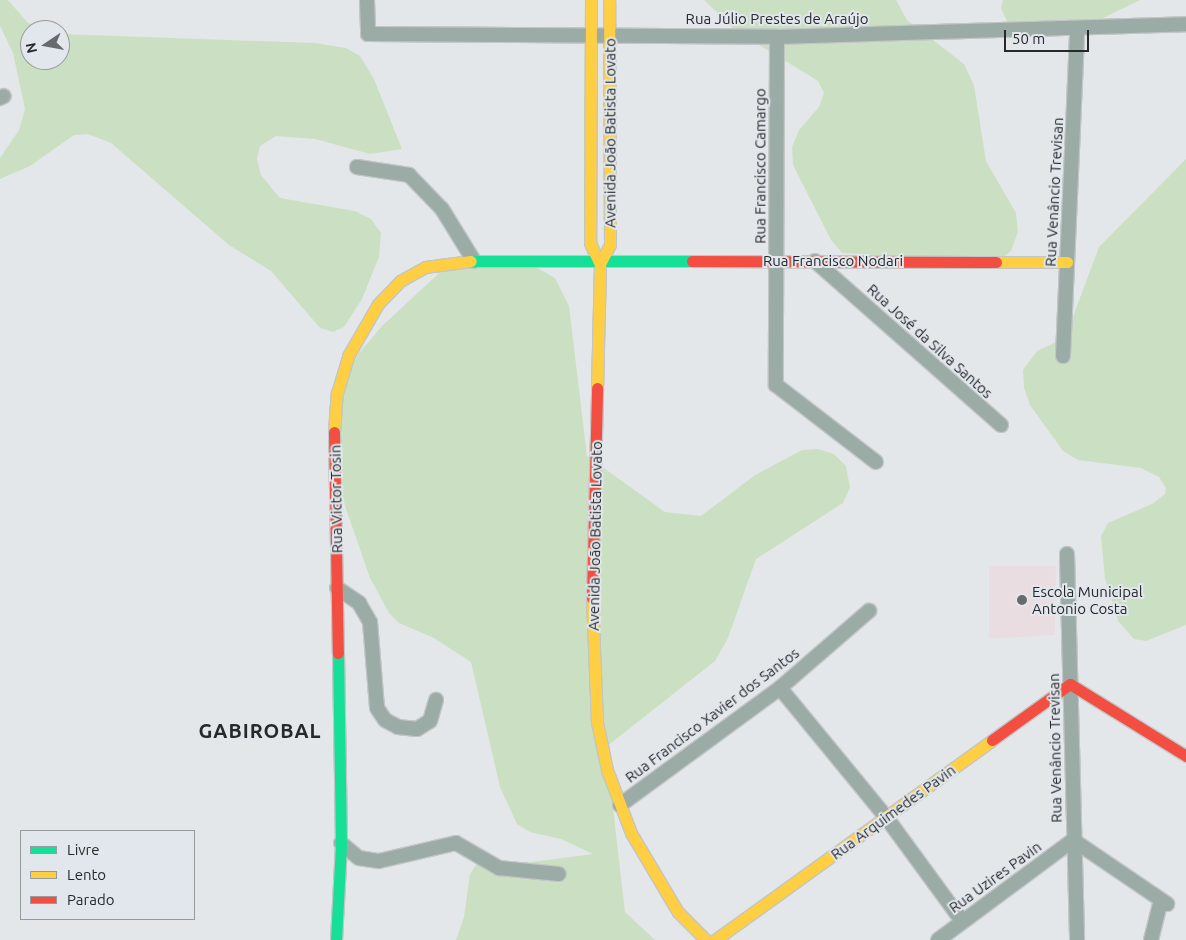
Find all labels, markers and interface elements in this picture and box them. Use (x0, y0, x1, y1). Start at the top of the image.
street label: Rua Júlio Prestes de Araújo (686, 10, 868, 28)
north arrow (20, 20, 70, 70)
scale bar (1006, 20, 1091, 52)
text: 50 m (1012, 30, 1045, 47)
street label: Avenida João Batista Lovato (601, 38, 619, 228)
text: N (22, 41, 40, 55)
street label: Rua Francisco Camargo (751, 88, 769, 244)
street label: Rua Venâncio Trevisan (1041, 117, 1067, 267)
street label: Rua Francisco Nodari (763, 252, 903, 270)
street label: Rua José da Silva Santos (864, 280, 996, 402)
street label: Avenida João Batista Lovato (584, 441, 606, 631)
street label: Rua Victor Tosin (326, 445, 346, 553)
place label: Escola Municipal Antonio Costa (1032, 582, 1143, 617)
marker: Escola Municipal Antonio Costa (1016, 594, 1028, 606)
street label: Rua Francisco Xavier dos Santos (622, 644, 802, 786)
street label: Rua Venâncio Trevisan (1045, 673, 1065, 823)
district label: GABIROBAL (197, 718, 323, 742)
street label: Rua Arquimedes Pavin (827, 761, 959, 863)
legend (20, 830, 195, 920)
street label: Rua Uzires Pavin (945, 837, 1045, 917)
text: Livre (67, 841, 100, 858)
text: Lento (67, 866, 106, 883)
text: Parado (67, 891, 114, 908)

